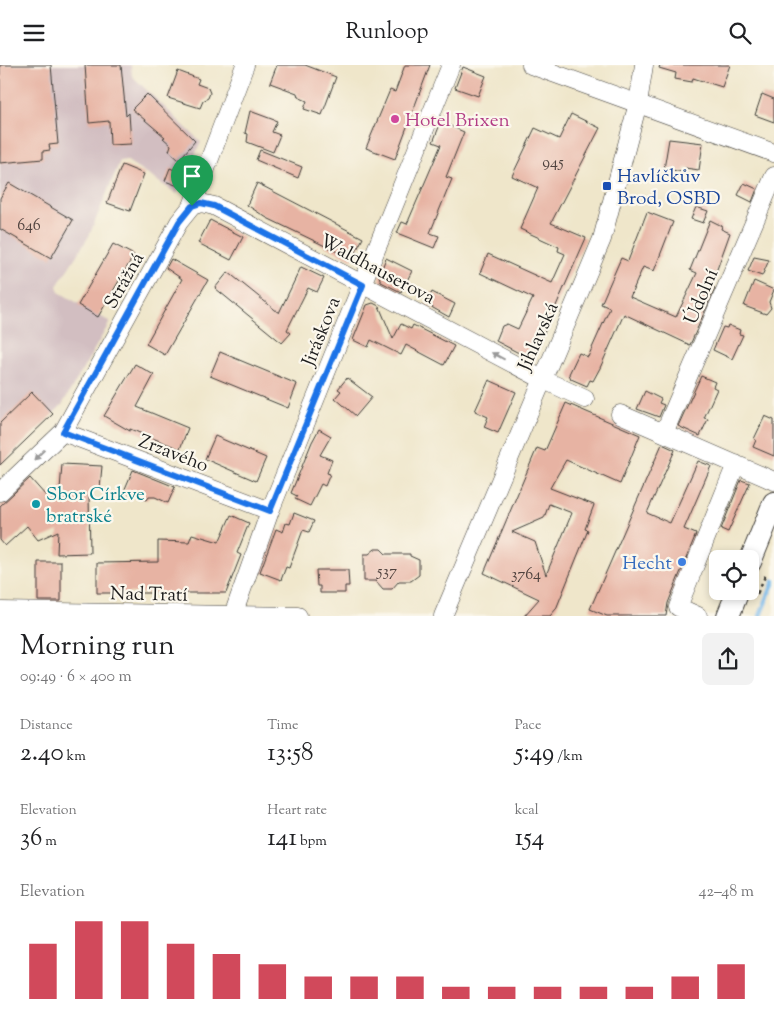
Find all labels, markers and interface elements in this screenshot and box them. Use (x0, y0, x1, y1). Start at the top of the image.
text: Runloop (346, 17, 428, 49)
icon: menu (20, 19, 48, 47)
icon: search (726, 19, 754, 47)
place label: Hotel Brixen (405, 108, 510, 135)
marker: Hotel Brixen (389, 113, 401, 125)
house number: 945 (542, 152, 564, 175)
pin (171, 155, 213, 206)
icon: arrive (178, 162, 206, 190)
place label: Havlíčkův Brod, OSBD (617, 164, 721, 213)
marker: Havlíčkův Brod, OSBD (601, 180, 613, 192)
house number: 646 (17, 215, 41, 238)
street label: Waldhauserova (314, 228, 440, 312)
street label: Strážná (99, 248, 152, 314)
street label: Údolní (679, 265, 726, 329)
street label: Jiráskova (296, 293, 349, 372)
street label: Jihlavská (512, 298, 566, 376)
one-way arrow (491, 352, 506, 360)
street label: Zrzavého (134, 429, 212, 480)
one-way arrow (33, 449, 45, 461)
place label: Sbor Církve bratrské (46, 482, 145, 531)
marker: Sbor Církve bratrské (30, 498, 42, 510)
map controls (709, 550, 759, 600)
button: locate (709, 550, 759, 600)
place label: Hecht (622, 551, 672, 578)
marker: Hecht (676, 556, 688, 568)
house number: 537 (376, 561, 397, 584)
house number: 3764 (511, 564, 541, 587)
street label: Nad Tratí (110, 581, 188, 610)
text: Morning run (20, 627, 175, 667)
button: share (702, 633, 754, 685)
text: 09:49 · 6 × 400 m (20, 666, 132, 689)
text: Distance (20, 716, 73, 736)
text: Time (267, 716, 298, 736)
text: Pace (515, 716, 541, 736)
text: 2.40 (20, 736, 64, 772)
text: 13:58 (267, 736, 313, 772)
text: 5:49 (515, 736, 554, 772)
text: km (64, 747, 86, 767)
text: /km (554, 747, 583, 767)
text: Elevation (20, 801, 77, 821)
text: Heart rate (267, 801, 327, 821)
text: kcal (515, 801, 539, 821)
text: 36 (20, 821, 42, 857)
text: 141 (267, 821, 297, 857)
text: 154 (515, 821, 544, 857)
text: m (42, 832, 57, 852)
text: bpm (297, 832, 327, 852)
text: Elevation (20, 881, 85, 904)
text: 42–48 m (699, 881, 754, 904)

